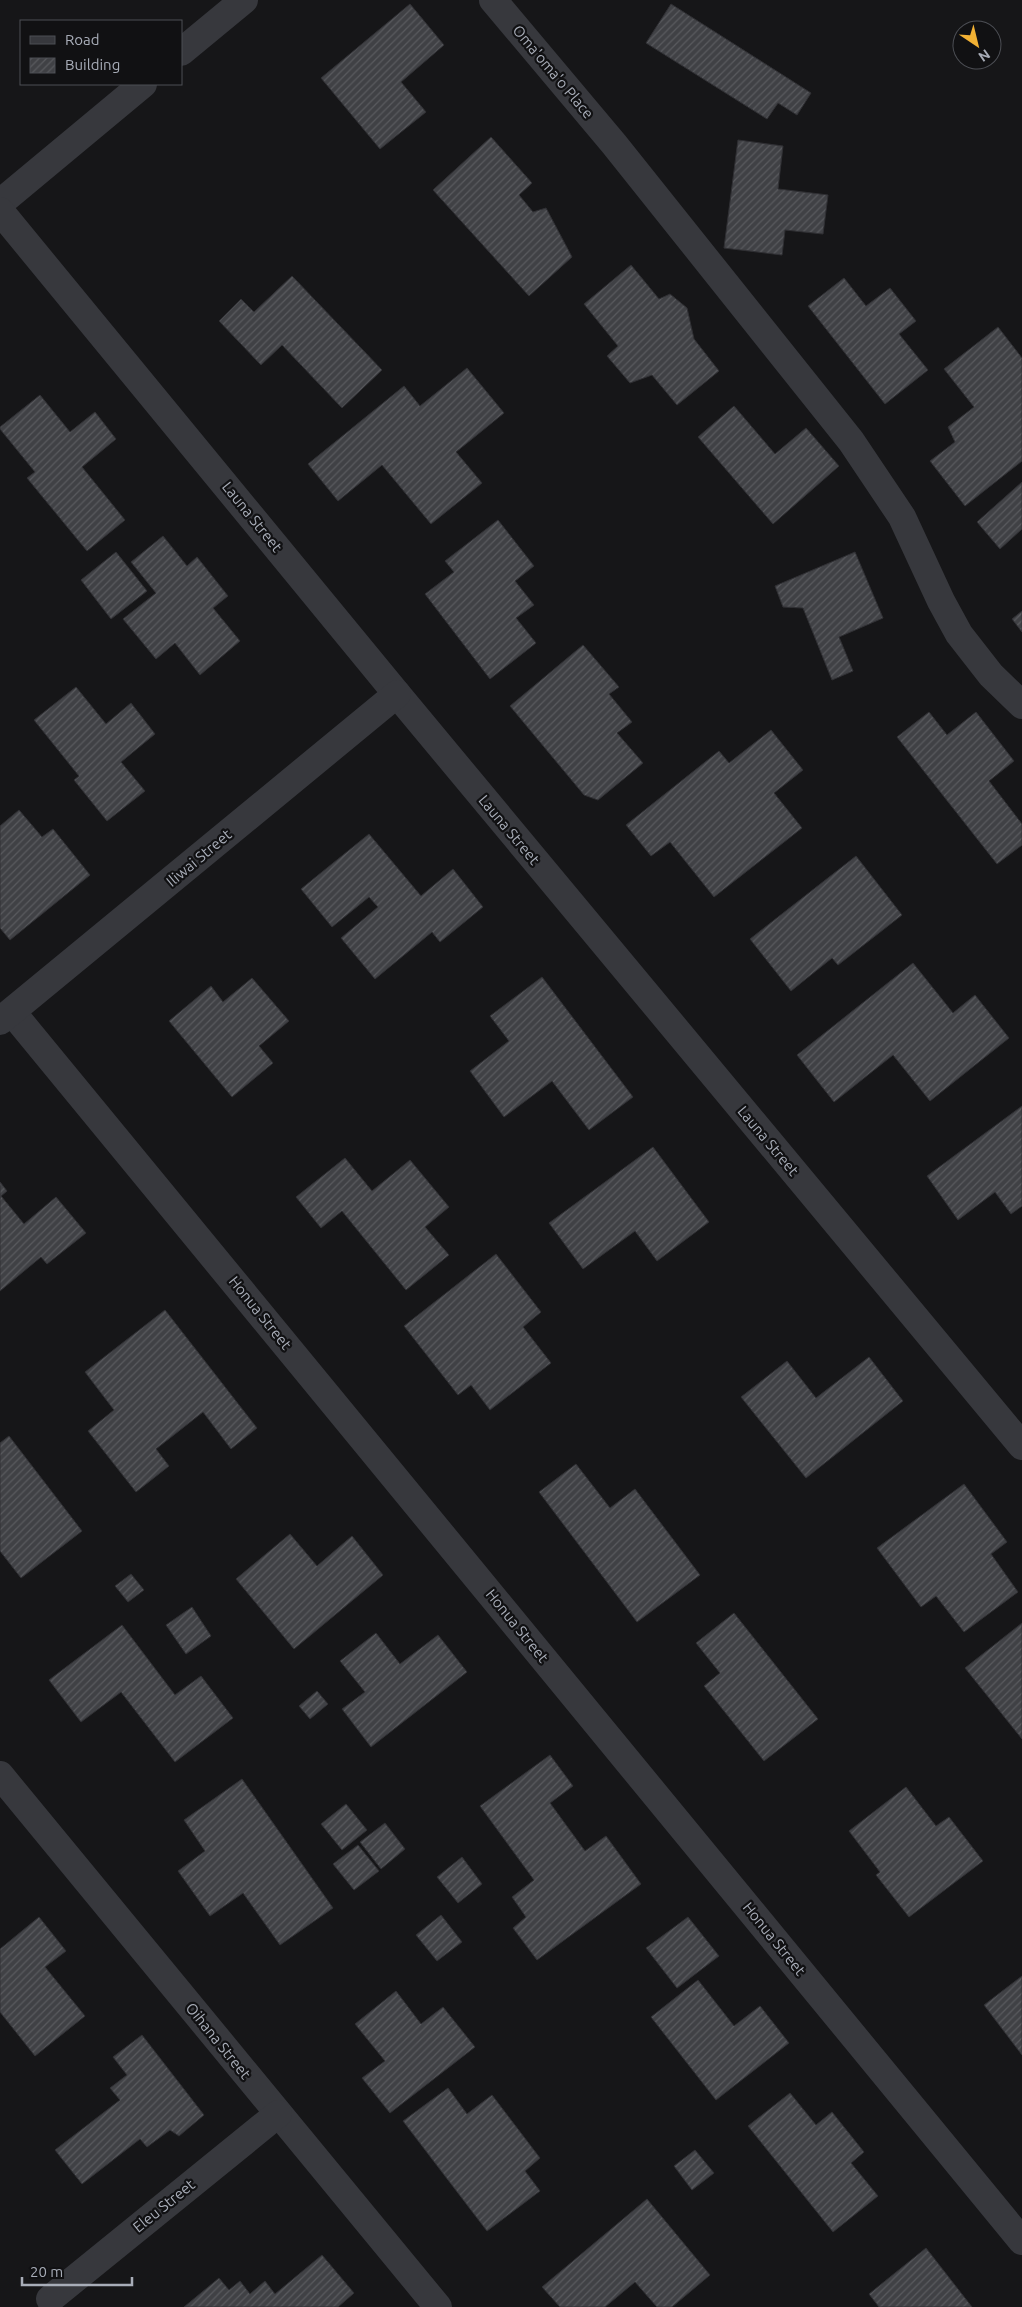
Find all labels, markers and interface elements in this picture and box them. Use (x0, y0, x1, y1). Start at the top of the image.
legend (20, 20, 182, 85)
north arrow (952, 20, 1002, 70)
street label: Oma'oma'o Place (509, 22, 597, 122)
text: Road (65, 31, 100, 48)
text: N (976, 46, 993, 65)
text: Building (65, 56, 120, 73)
street label: Launa Street (219, 478, 286, 555)
street label: Launa Street (475, 791, 543, 868)
street label: Iliwai Street (163, 825, 235, 890)
street label: Launa Street (734, 1102, 802, 1179)
street label: Honua Street (226, 1273, 295, 1353)
street label: Honua Street (483, 1586, 552, 1666)
street label: Honua Street (740, 1899, 809, 1979)
street label: Oihana Street (182, 1999, 254, 2082)
street label: Eleu Street (129, 2175, 198, 2236)
scale bar (22, 2254, 132, 2286)
text: 20 m (30, 2263, 63, 2280)

